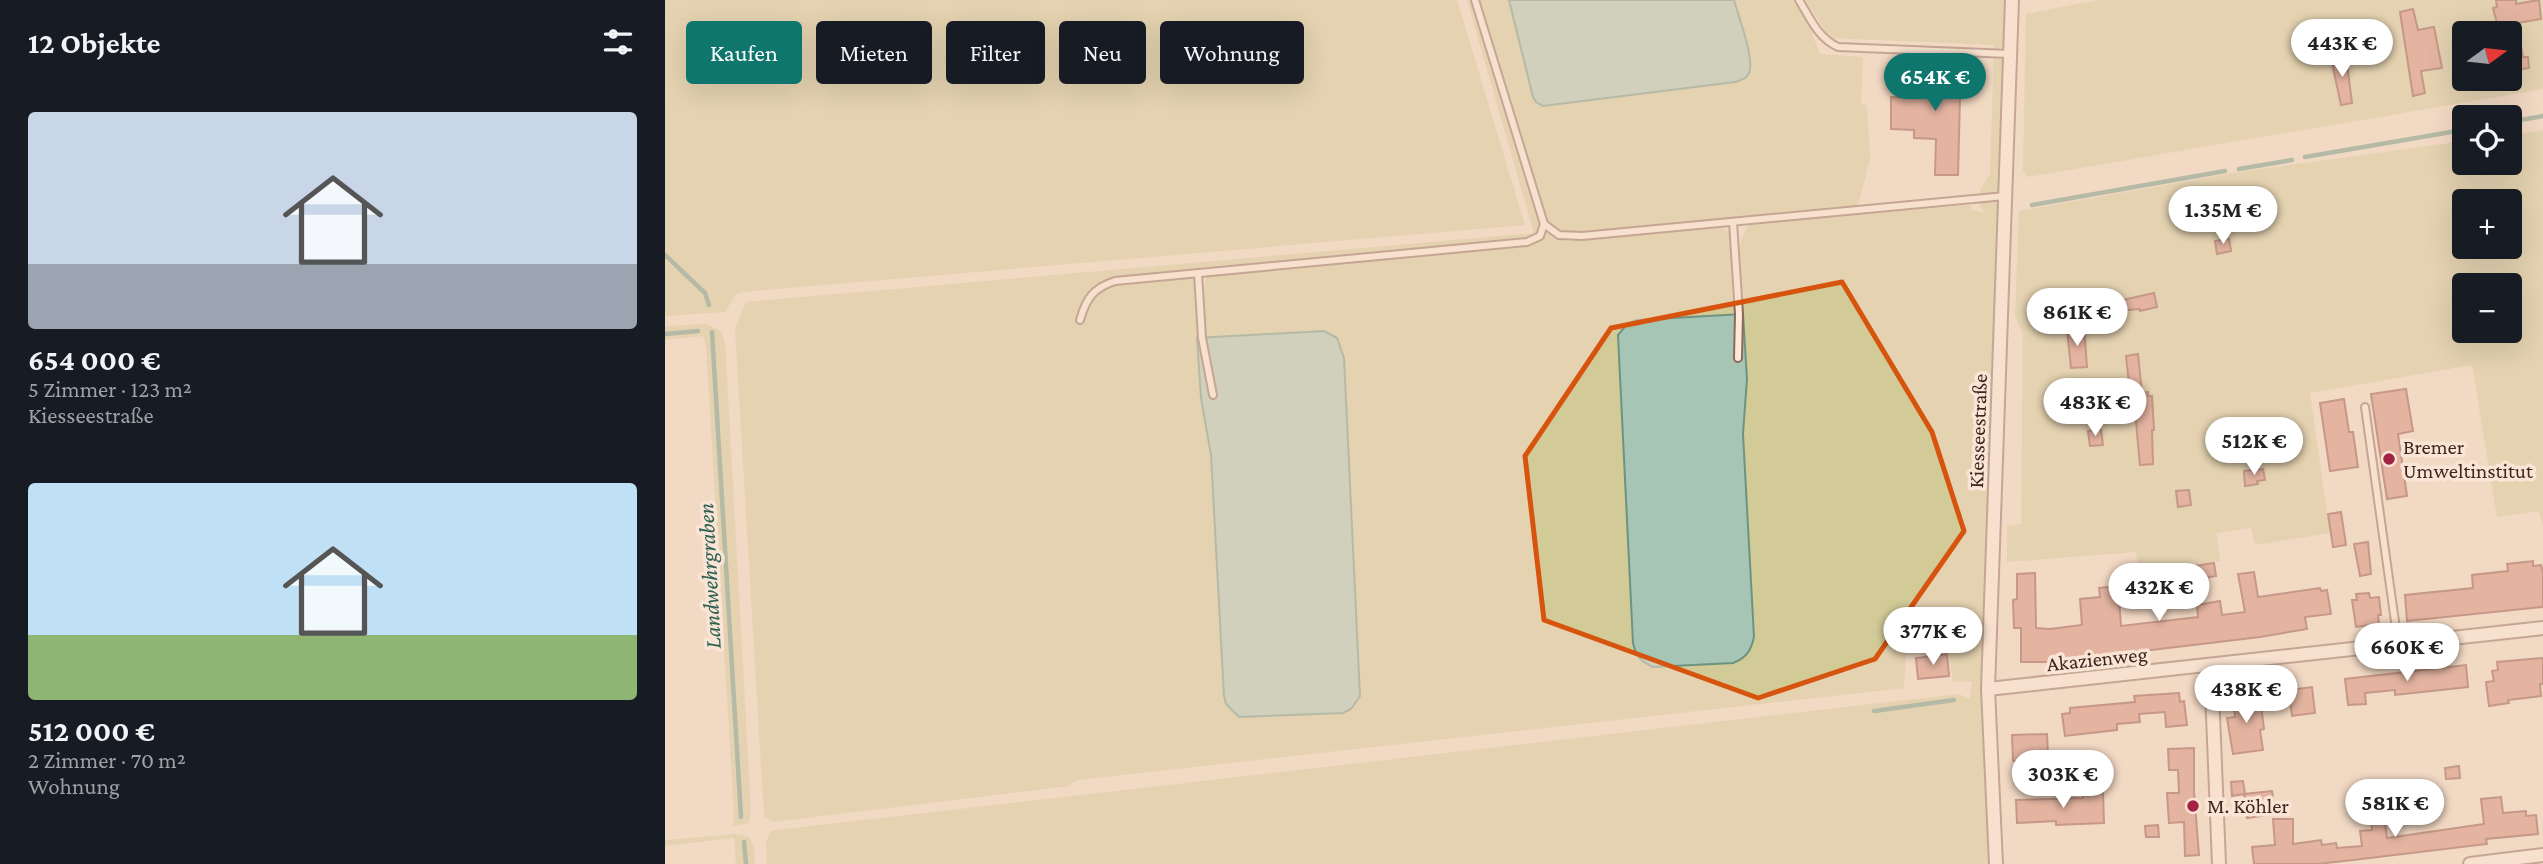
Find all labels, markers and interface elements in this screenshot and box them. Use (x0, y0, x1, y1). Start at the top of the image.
pin: 443K € (2285, 20, 2399, 79)
chip: Kaufen (686, 21, 802, 84)
chip: Mieten (816, 21, 932, 84)
chip: Filter (946, 21, 1045, 84)
chip: Neu (1059, 21, 1146, 84)
chip: Wohnung (1160, 21, 1304, 84)
north arrow (2452, 21, 2522, 91)
map controls (2452, 21, 2522, 343)
icon: filters (599, 23, 637, 61)
text: 12 Objekte (28, 26, 160, 59)
text: 443K € (2307, 29, 2377, 55)
pin: 654K € (1878, 54, 1992, 113)
text: 654K € (1900, 63, 1970, 89)
button: locate (2452, 105, 2522, 175)
icon: home (270, 157, 396, 283)
pin: 1.35M € (2158, 187, 2288, 246)
button: + (2452, 189, 2522, 259)
text: 1.35M € (2184, 196, 2262, 222)
button: − (2452, 273, 2522, 343)
pin: 861K € (2020, 288, 2134, 348)
text: 861K € (2043, 298, 2111, 324)
text: 654 000 € (28, 343, 161, 376)
street label: Kiesseestraße (1964, 373, 1992, 489)
text: 5 Zimmer · 123 m² (28, 376, 192, 402)
pin: 483K € (2038, 378, 2152, 438)
text: 483K € (2059, 388, 2131, 414)
text: Kiesseestraße (28, 402, 154, 428)
pin: 512K € (2197, 418, 2311, 477)
text: 512K € (2221, 427, 2287, 453)
place label: Bremer Umweltinstitut (2403, 435, 2534, 483)
marker: Bremer Umweltinstitut (2381, 451, 2397, 467)
water label: Landwehrgraben (692, 502, 726, 650)
icon: home (270, 528, 396, 654)
pin: 432K € (2102, 564, 2216, 623)
text: 432K € (2124, 573, 2194, 599)
pin: 377K € (1876, 608, 1990, 667)
text: 377K € (1899, 617, 1967, 643)
pin: 660K € (2350, 624, 2464, 683)
text: 660K € (2370, 633, 2444, 659)
street label: Akazienweg (2045, 642, 2149, 676)
pin: 438K € (2189, 666, 2303, 725)
text: 438K € (2211, 675, 2282, 701)
text: 512 000 € (28, 714, 155, 747)
text: 2 Zimmer · 70 m² (28, 747, 186, 773)
pin: 303K € (2006, 750, 2120, 810)
text: 303K € (2028, 760, 2098, 786)
text: Wohnung (28, 773, 120, 799)
pin: 581K € (2338, 780, 2452, 839)
text: 581K € (2361, 789, 2429, 815)
place label: M. Köhler (2207, 794, 2289, 818)
marker: M. Köhler (2185, 798, 2201, 814)

